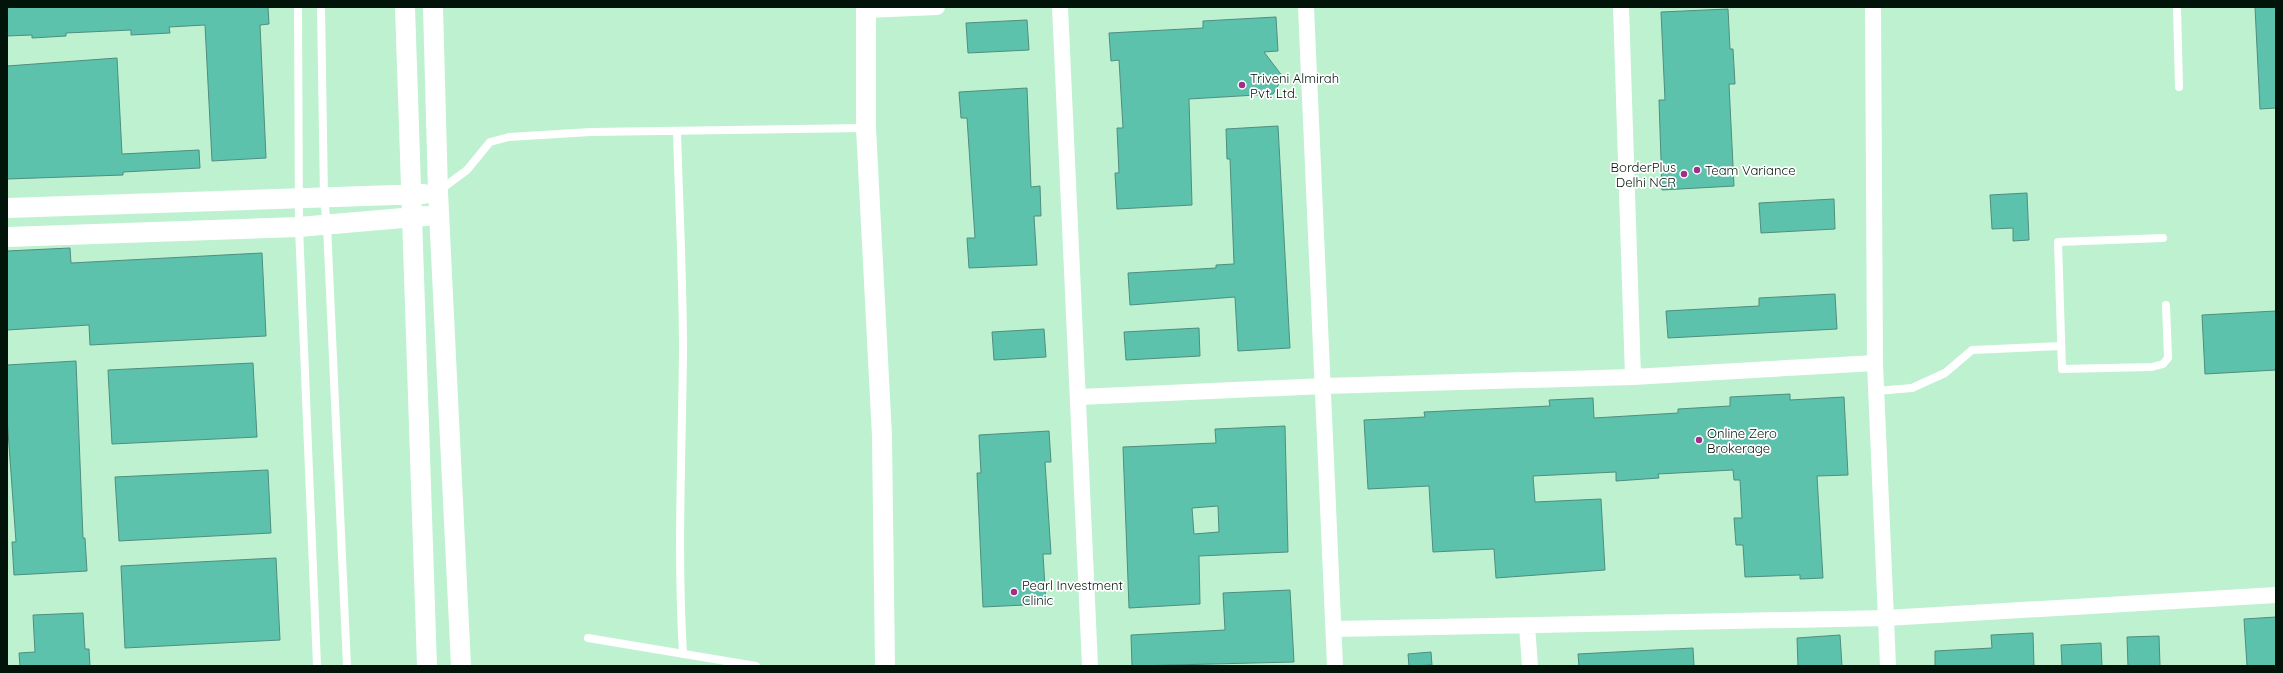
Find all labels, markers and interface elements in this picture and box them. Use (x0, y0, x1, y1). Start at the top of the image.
place label: Triveni Almirah Pvt. Ltd. (1250, 70, 1339, 101)
marker: Triveni Almirah Pvt. Ltd. (1237, 80, 1247, 90)
place label: BorderPlus Delhi NCR (1611, 159, 1676, 190)
place label: Team Variance (1705, 162, 1796, 178)
marker: Team Variance (1692, 165, 1702, 175)
marker: BorderPlus Delhi NCR (1679, 169, 1689, 179)
place label: Online Zero Brokerage (1707, 425, 1777, 456)
marker: Online Zero Brokerage (1694, 435, 1704, 445)
place label: Pearl Investment Clinic (1022, 577, 1123, 608)
marker: Pearl Investment Clinic (1009, 587, 1019, 597)

